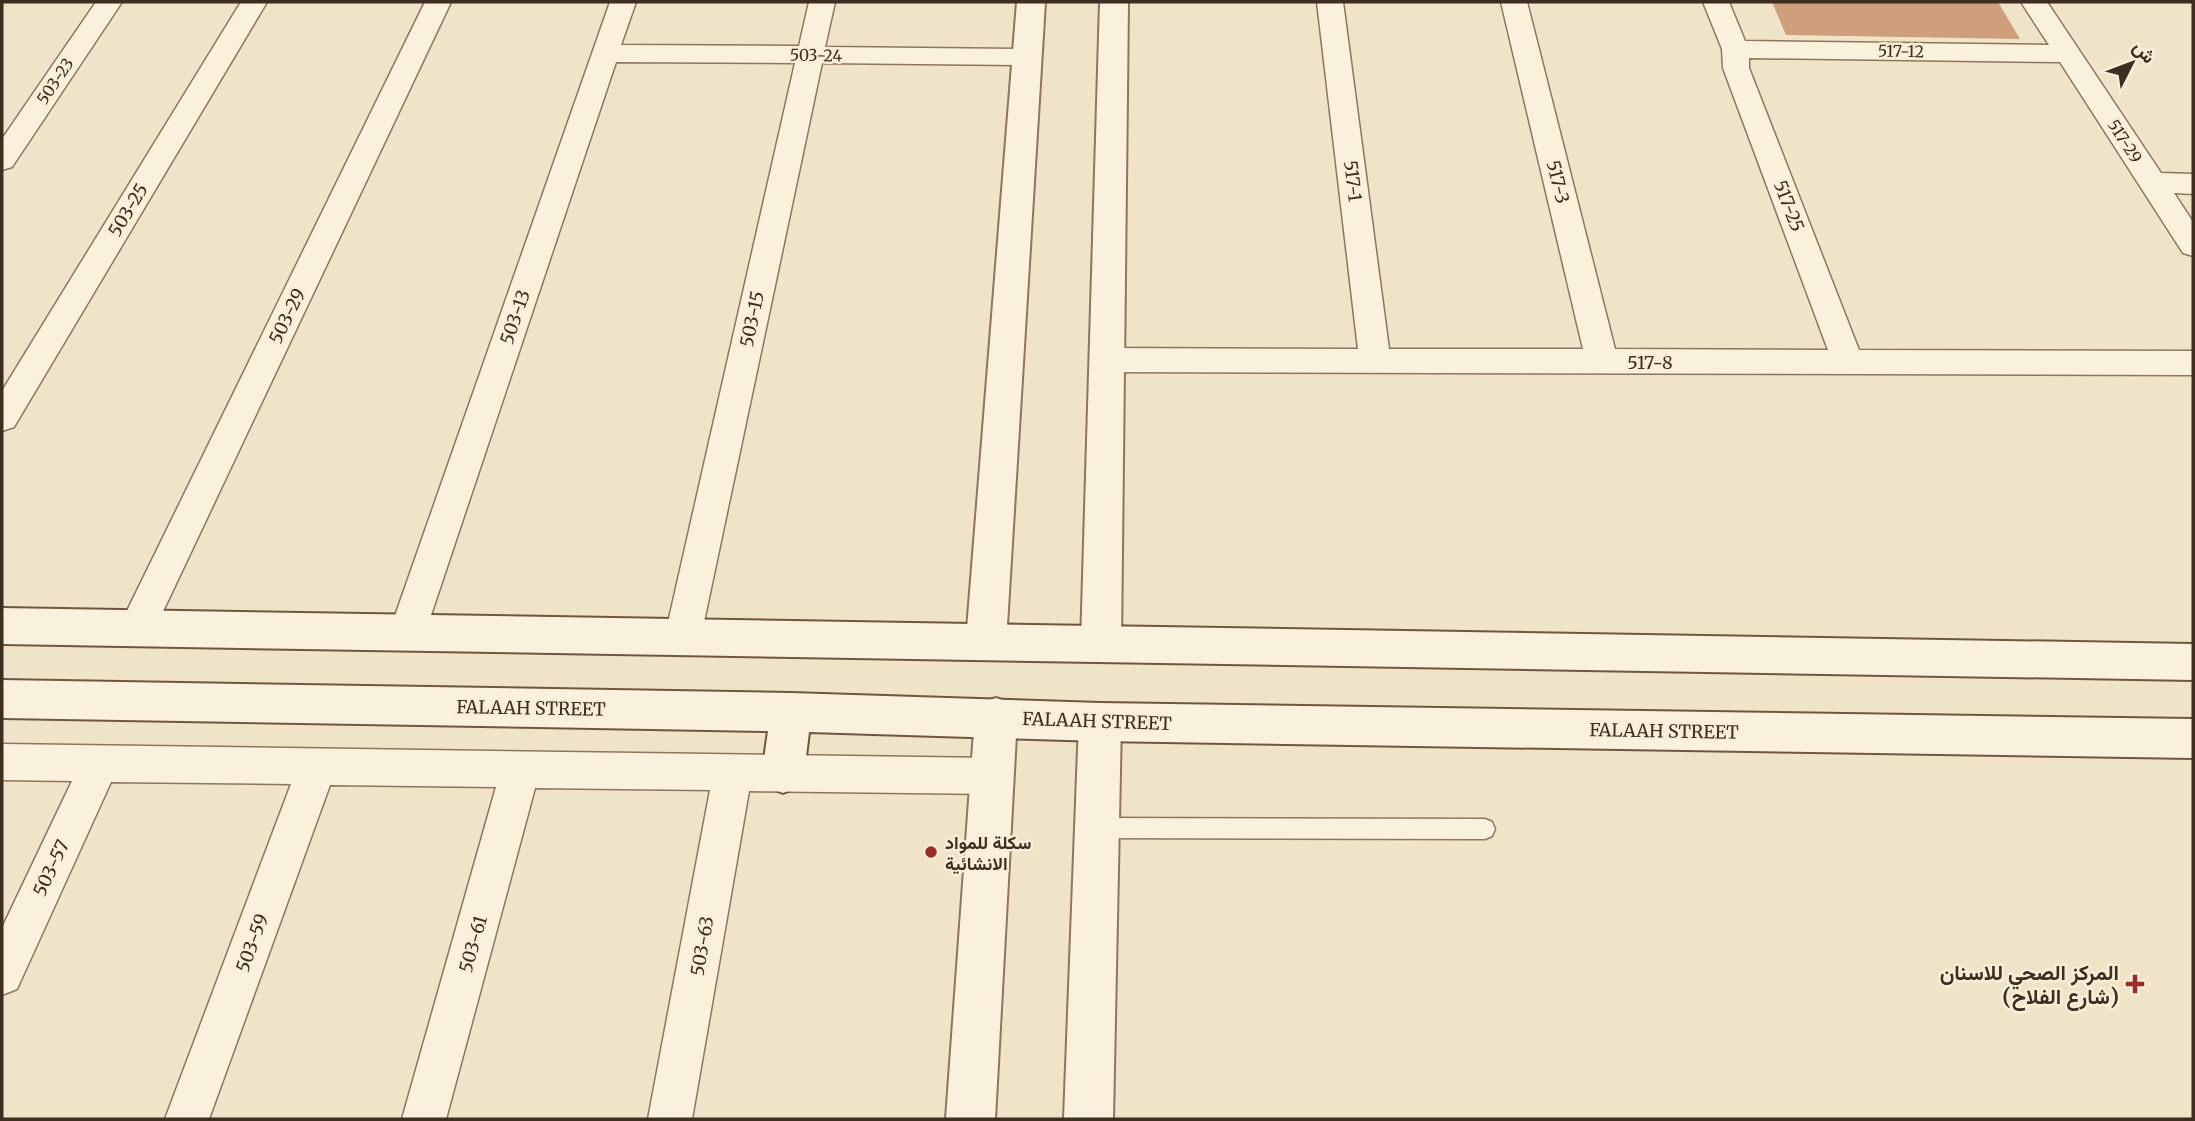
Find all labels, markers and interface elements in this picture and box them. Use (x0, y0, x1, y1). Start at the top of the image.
north arrow (2097, 28, 2167, 98)
text: ش (2128, 35, 2161, 68)
street label: 517-12 (1878, 41, 1924, 61)
street label: 503-24 (790, 45, 843, 65)
street label: 503-23 (32, 54, 78, 108)
street label: 517-29 (2104, 116, 2146, 166)
street label: 517-3 (1542, 158, 1574, 206)
street label: 517-1 (1339, 159, 1367, 203)
street label: 517-25 (1769, 177, 1809, 235)
street label: 503-25 (103, 179, 153, 241)
street label: 503-29 (264, 285, 310, 347)
street label: 503-13 (495, 287, 535, 347)
street label: 503-15 (735, 289, 769, 349)
street label: 517-8 (1627, 351, 1673, 374)
street label: FALAAH STREET (456, 695, 606, 721)
street label: FALAAH STREET (1022, 707, 1173, 735)
street label: FALAAH STREET (1589, 718, 1739, 744)
place label: سكلة للمواد الانشائية (945, 831, 1031, 875)
street label: 503-57 (28, 836, 74, 900)
marker: سكلة للمواد الانشائية (923, 844, 939, 860)
street label: 503-59 (231, 911, 273, 975)
street label: 503-61 (454, 913, 492, 975)
street label: 503-63 (685, 914, 719, 978)
place label: المركز الصحي للاسنان (شارع الفلاح) (1940, 959, 2119, 1011)
marker: المركز الصحي للاسنان (شارع الفلاح) (2125, 974, 2145, 994)

